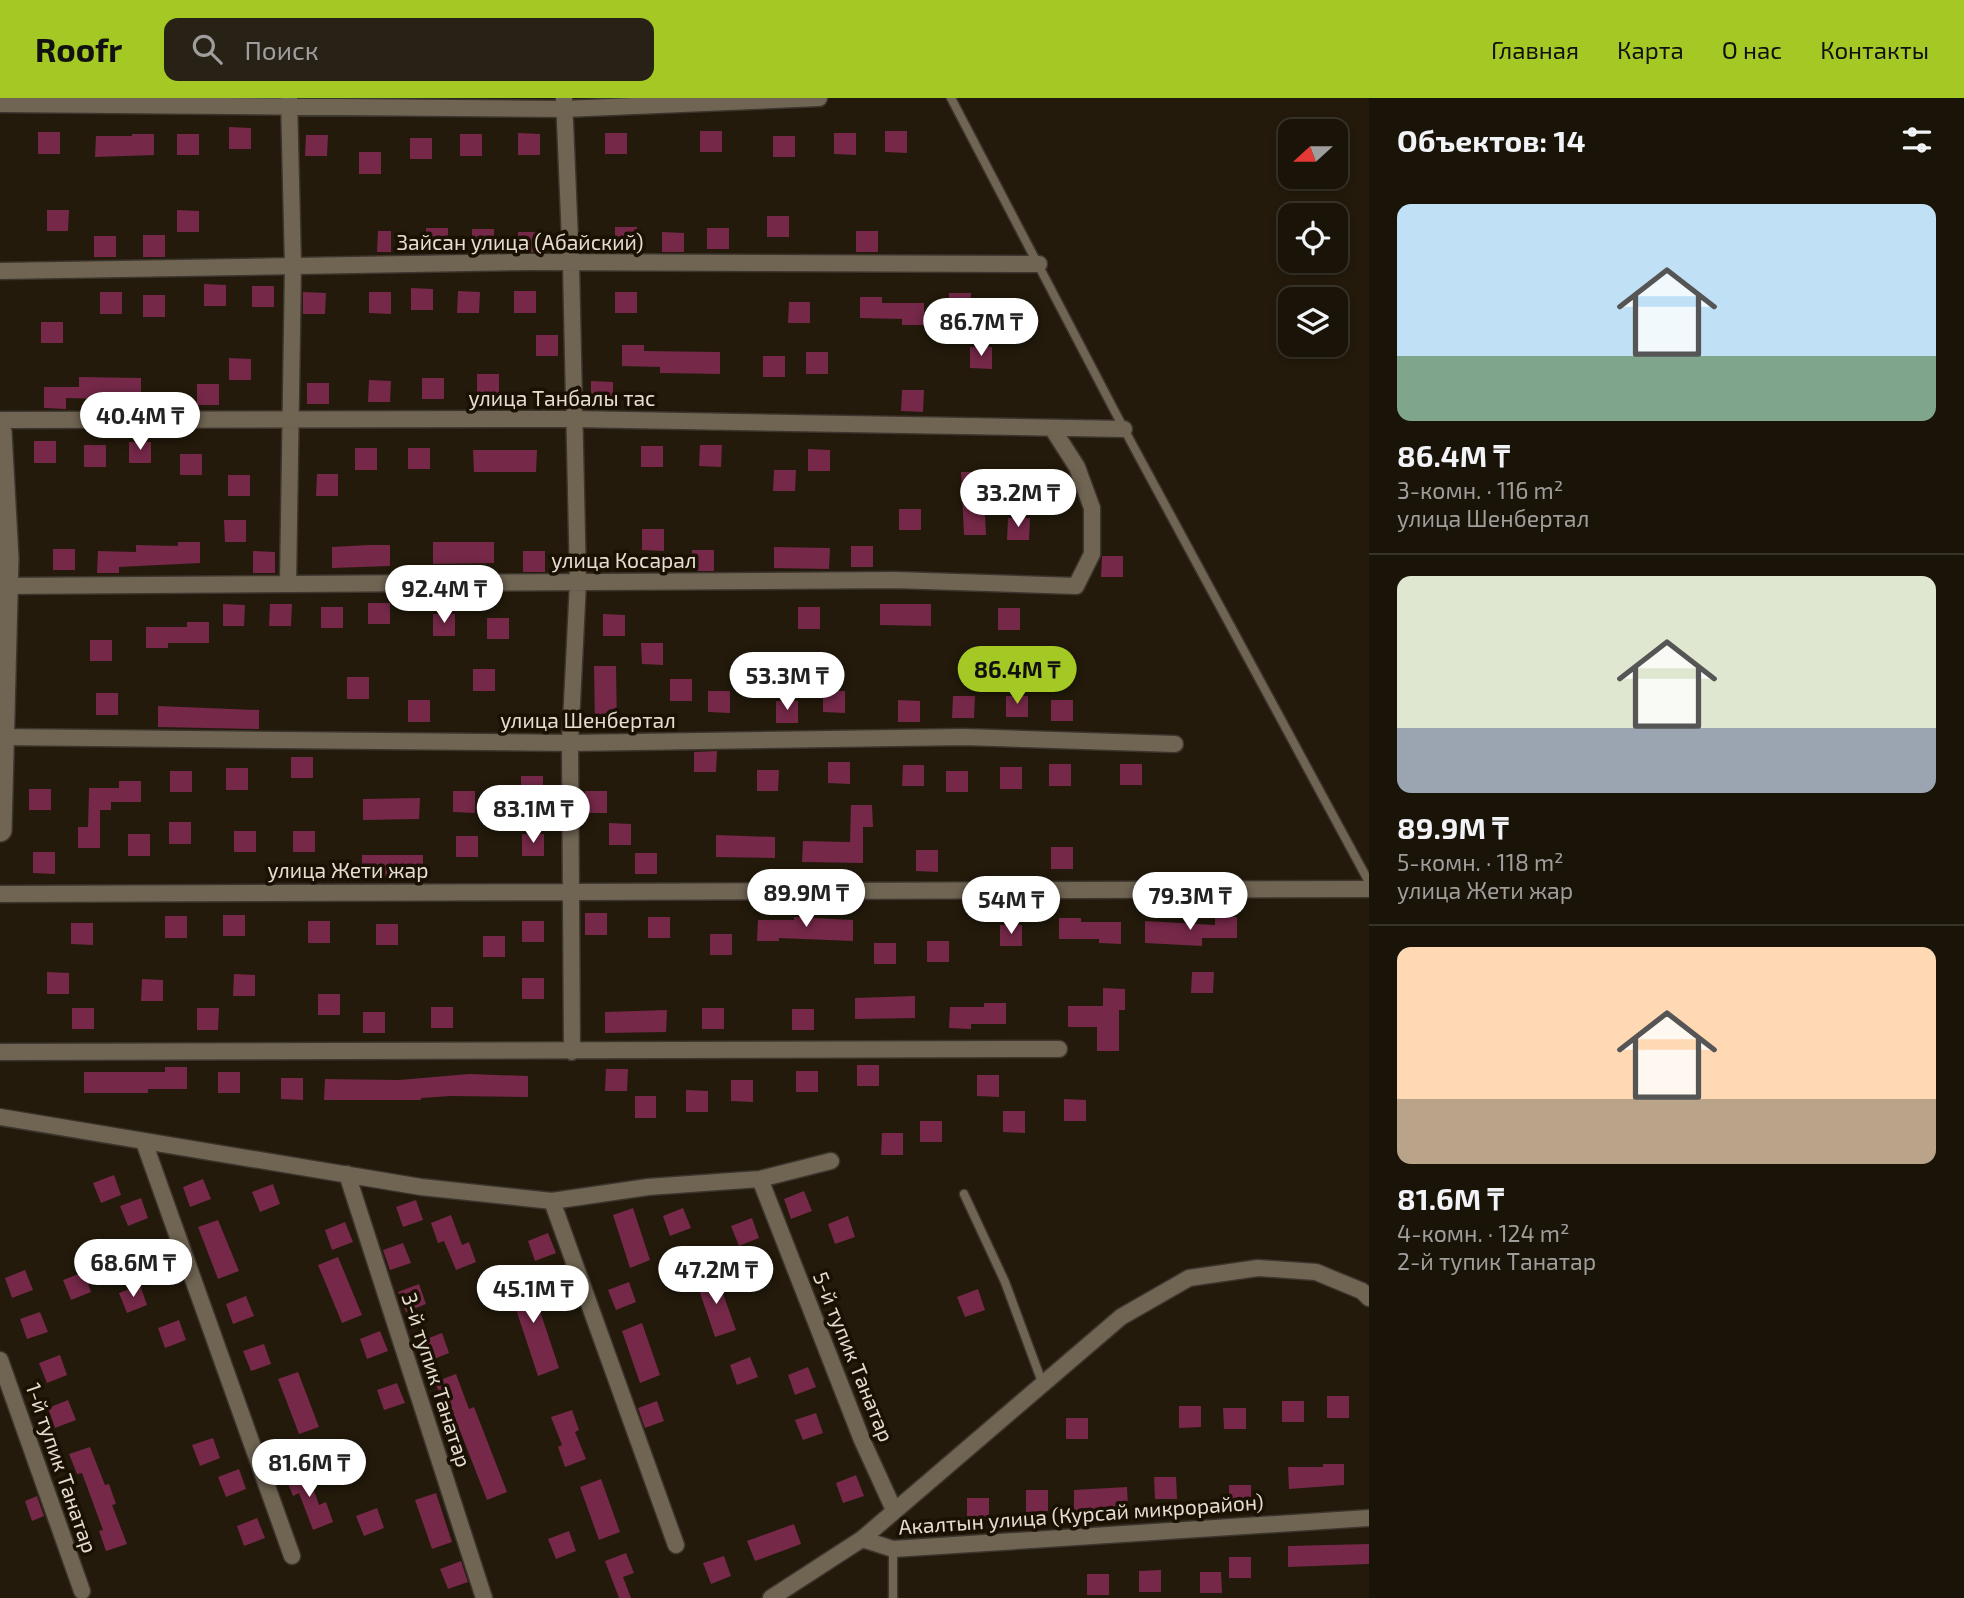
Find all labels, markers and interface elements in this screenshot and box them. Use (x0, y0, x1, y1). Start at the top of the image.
search box (164, 18, 654, 81)
text: Roofr (35, 29, 122, 69)
icon: search (188, 30, 226, 68)
text: Поиск (244, 34, 319, 65)
text: Главная (1491, 35, 1579, 64)
text: Карта (1617, 35, 1684, 64)
text: О нас (1722, 35, 1782, 64)
text: Контакты (1820, 35, 1929, 64)
north arrow (1278, 119, 1348, 189)
map controls (1278, 119, 1348, 357)
icon: filters (1898, 121, 1936, 159)
text: Объектов: 14 (1397, 122, 1586, 158)
button: locate (1278, 203, 1348, 273)
street label: Зайсан улица (Абайский) (396, 229, 644, 255)
icon: home (1604, 249, 1730, 375)
button: layers (1278, 287, 1348, 357)
pin: 86.7M ₸ (916, 299, 1046, 358)
text: 86.7M ₸ (939, 307, 1023, 335)
street label: улица Танбалы тас (469, 385, 655, 411)
pin: 40.4M ₸ (75, 392, 205, 452)
text: 40.4M ₸ (96, 401, 184, 429)
text: 86.4M ₸ (1397, 437, 1510, 473)
pin: 33.2M ₸ (953, 470, 1083, 529)
text: 3-комн. · 116 m² (1397, 476, 1563, 504)
text: 33.2M ₸ (976, 478, 1060, 506)
text: улица Шенбертал (1397, 504, 1589, 532)
street label: улица Косарал (551, 547, 697, 573)
pin: 92.4M ₸ (379, 566, 509, 625)
text: 92.4M ₸ (401, 574, 487, 602)
icon: home (1604, 621, 1730, 747)
pin: 86.4M ₸ (952, 646, 1082, 706)
pin: 53.3M ₸ (722, 652, 852, 712)
text: 86.4M ₸ (974, 655, 1060, 683)
text: 53.3M ₸ (746, 661, 828, 689)
street label: улица Шенбертал (500, 707, 676, 733)
pin: 83.1M ₸ (468, 786, 598, 845)
text: 83.1M ₸ (493, 794, 573, 822)
text: 89.9M ₸ (1397, 809, 1509, 845)
text: 5-комн. · 118 m² (1397, 848, 1564, 876)
street label: улица Жети жар (268, 857, 428, 883)
pin: 89.9M ₸ (741, 870, 871, 929)
pin: 79.3M ₸ (1125, 872, 1255, 932)
pin: 54M ₸ (962, 876, 1060, 936)
text: улица Жети жар (1397, 876, 1573, 904)
text: 89.9M ₸ (763, 878, 849, 906)
text: 79.3M ₸ (1149, 881, 1231, 909)
text: 54M ₸ (978, 885, 1044, 913)
icon: home (1604, 992, 1730, 1118)
text: 81.6M ₸ (1397, 1180, 1504, 1216)
text: 4-комн. · 124 m² (1397, 1219, 1569, 1247)
pin: 68.6M ₸ (68, 1240, 198, 1299)
pin: 47.2M ₸ (651, 1246, 781, 1306)
text: 2-й тупик Танатар (1397, 1247, 1596, 1275)
text: 68.6M ₸ (90, 1248, 176, 1276)
text: 47.2M ₸ (674, 1255, 758, 1283)
pin: 45.1M ₸ (468, 1266, 598, 1325)
street label: 5-й тупик Танатар (808, 1268, 900, 1446)
text: 45.1M ₸ (493, 1274, 573, 1302)
street label: 3-й тупик Танатар (397, 1289, 477, 1470)
street label: 1-й тупик Танатар (21, 1379, 103, 1556)
pin: 81.6M ₸ (244, 1440, 374, 1499)
text: 81.6M ₸ (268, 1448, 350, 1476)
street label: Акалтын улица (Курсай микрорайон) (897, 1488, 1264, 1540)

